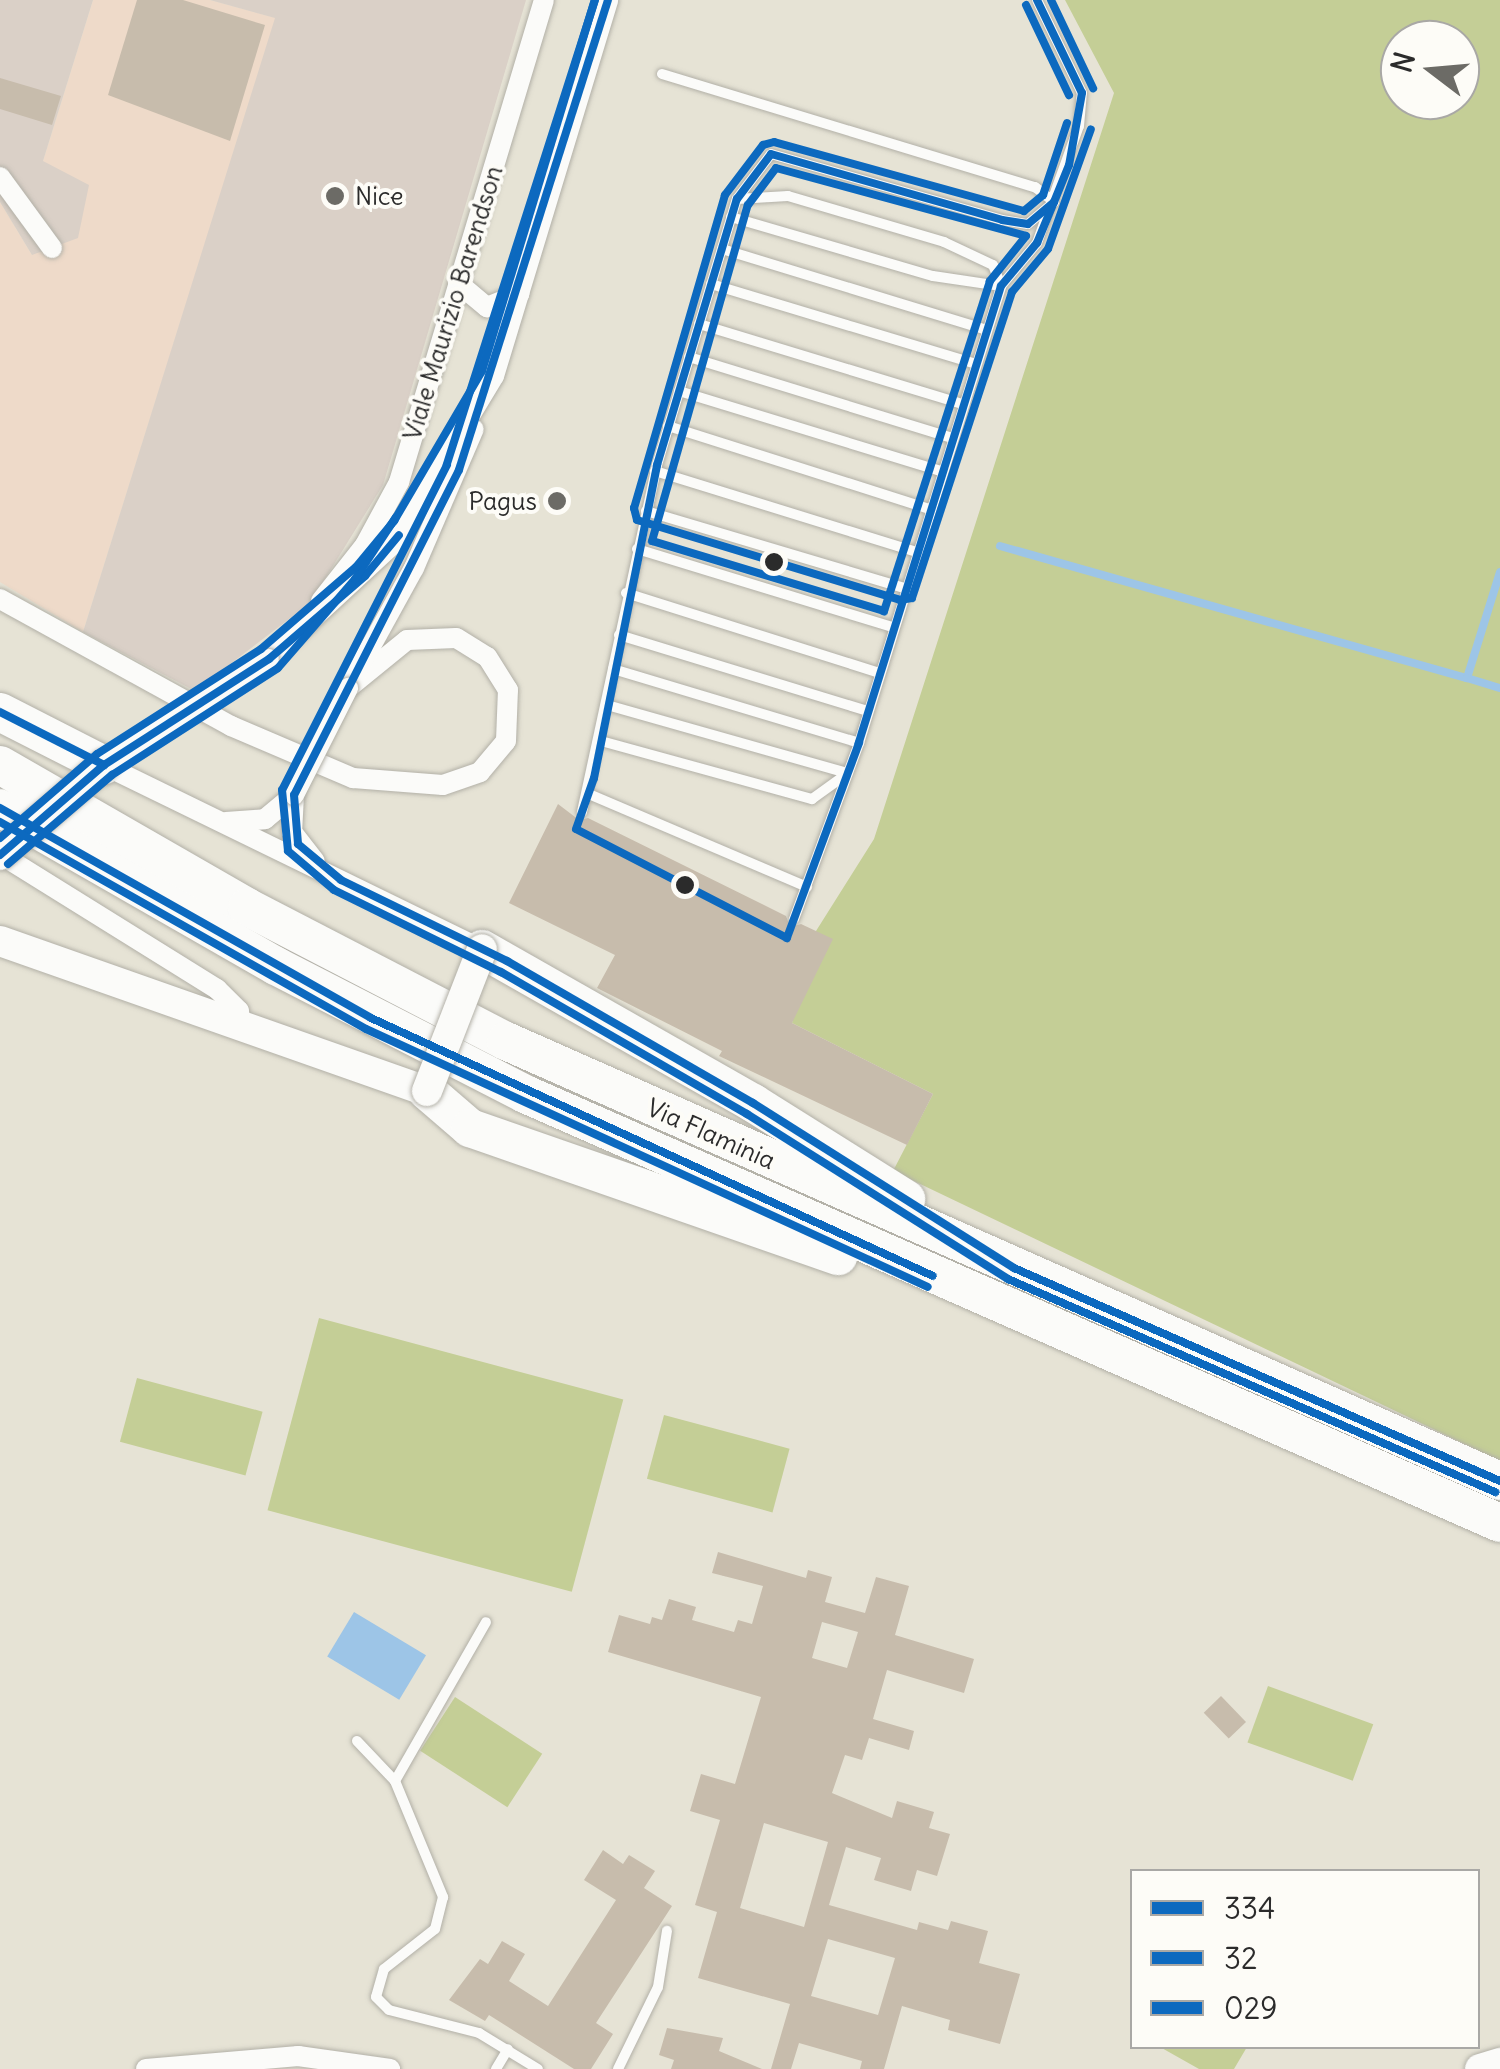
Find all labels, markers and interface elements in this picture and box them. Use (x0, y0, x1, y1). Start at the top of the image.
north arrow (1380, 20, 1480, 120)
text: N (1383, 48, 1423, 77)
street label: Viale Maurizio Barendson (397, 162, 509, 444)
place label: Nice (355, 181, 403, 211)
marker: Nice (324, 185, 346, 207)
place label: Pagus (468, 486, 537, 516)
marker: Pagus (546, 490, 568, 512)
unlabelled marker (764, 552, 784, 572)
unlabelled marker (675, 875, 695, 895)
street label: Via Flaminia (642, 1092, 780, 1176)
legend (1130, 1869, 1480, 2049)
text: 334 (1224, 1889, 1275, 1927)
text: 32 (1224, 1939, 1257, 1977)
text: 029 (1224, 1989, 1277, 2027)

